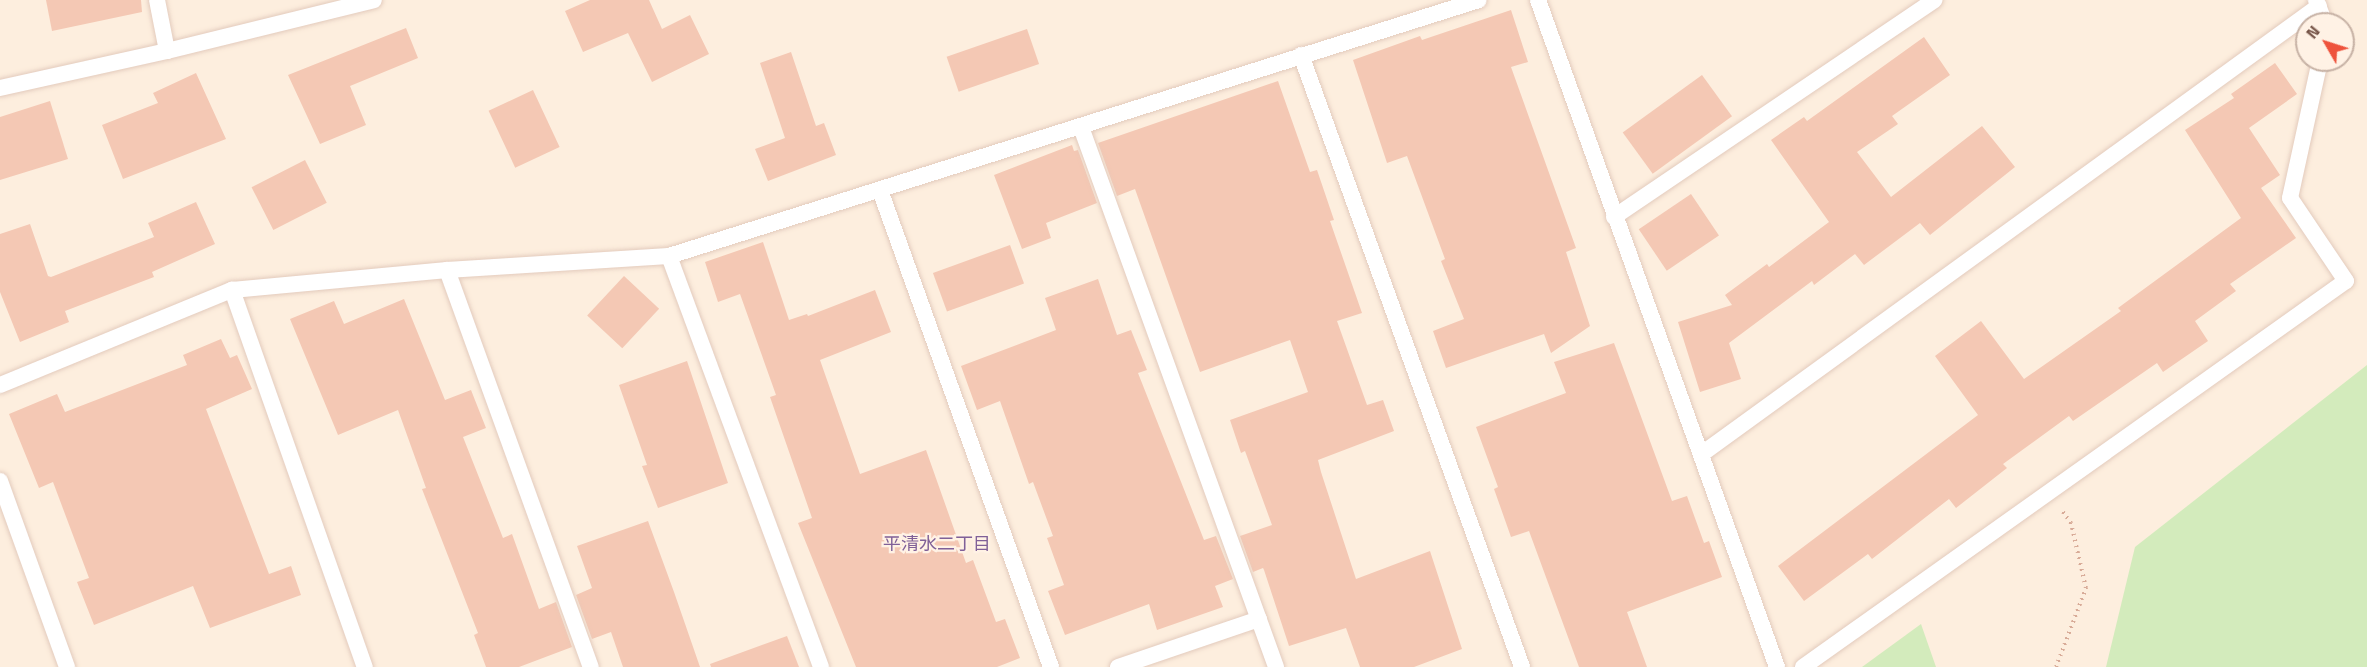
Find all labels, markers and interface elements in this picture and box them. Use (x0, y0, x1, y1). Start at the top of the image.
north arrow (2295, 12, 2355, 72)
text: N (2300, 20, 2325, 44)
district label: 平清水二丁目 (883, 533, 991, 555)

